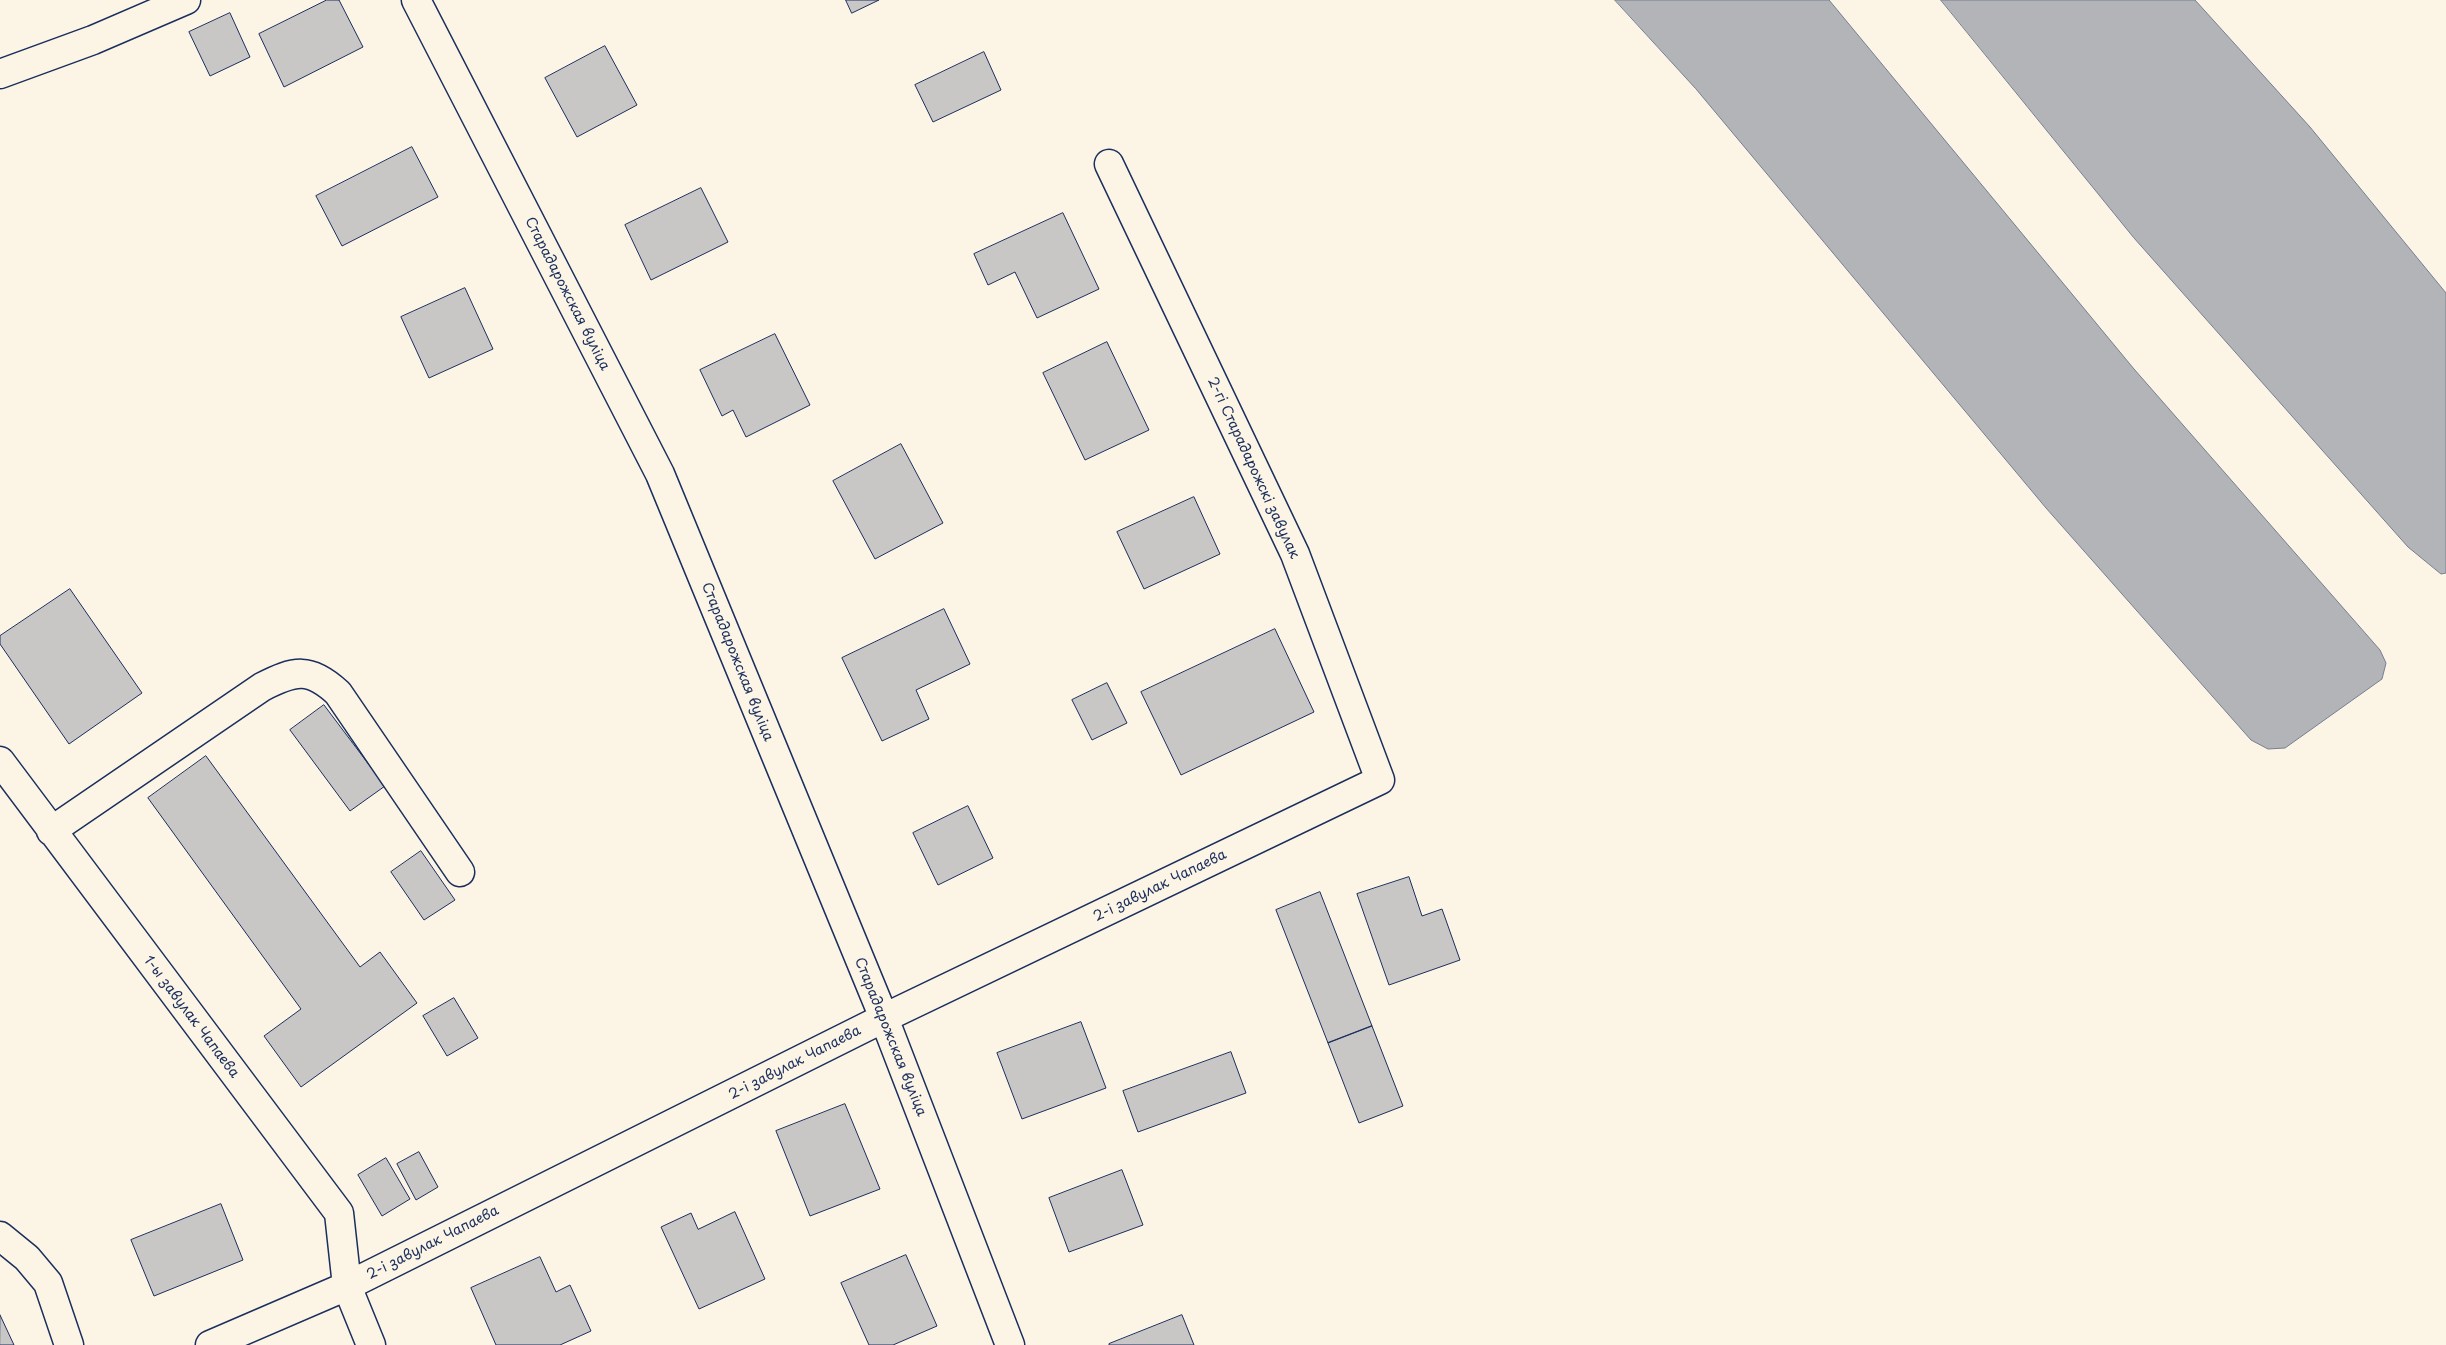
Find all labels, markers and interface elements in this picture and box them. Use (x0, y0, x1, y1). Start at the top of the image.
street label: Старадарожская вуліца (521, 215, 613, 373)
street label: 2-гі Старадарожскі завулак (1203, 375, 1303, 561)
street label: Старадарожская вуліца (697, 580, 777, 744)
street label: 2-і завулак Чапаева (1091, 846, 1229, 926)
street label: 1-ы завулак Чапаева (140, 953, 242, 1081)
street label: Старадарожская вуліца (850, 955, 930, 1119)
street label: 2-і завулак Чапаева (726, 1022, 864, 1104)
street label: 2-і завулак Чапаева (364, 1202, 502, 1284)

